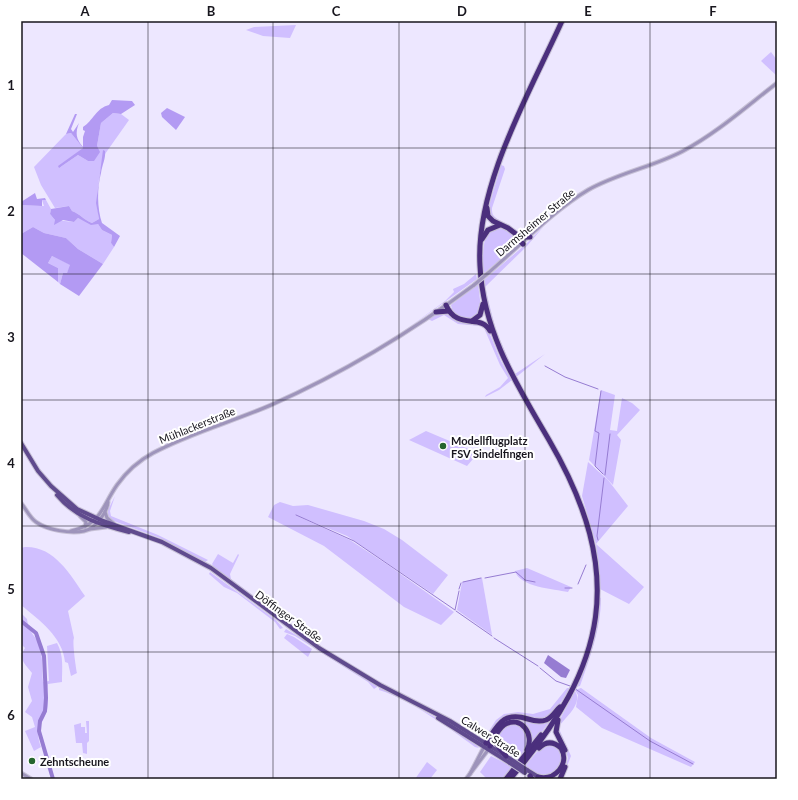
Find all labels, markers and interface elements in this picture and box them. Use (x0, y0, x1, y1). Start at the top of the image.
text: A (79, 3, 90, 19)
text: B (207, 3, 216, 19)
text: C (332, 3, 341, 19)
text: D (457, 3, 467, 19)
text: E (584, 3, 592, 19)
text: F (709, 3, 717, 19)
text: 1 (7, 77, 15, 93)
street label: Darmsheimer Straße (493, 185, 577, 259)
text: 2 (7, 203, 15, 219)
text: 3 (7, 329, 15, 345)
street label: Mühlackerstraße (157, 404, 237, 446)
place label: Modellflugplatz FSV Sindelfingen (451, 434, 533, 460)
marker: Modellflugplatz FSV Sindelfingen (438, 441, 448, 451)
text: 4 (7, 455, 15, 471)
text: 5 (7, 581, 15, 597)
street label: Döffinger Straße (253, 587, 325, 645)
text: 6 (7, 707, 15, 723)
street label: Calwer Straße (459, 713, 523, 760)
place label: Zehntscheune (40, 755, 109, 768)
marker: Zehntscheune (27, 756, 37, 766)

